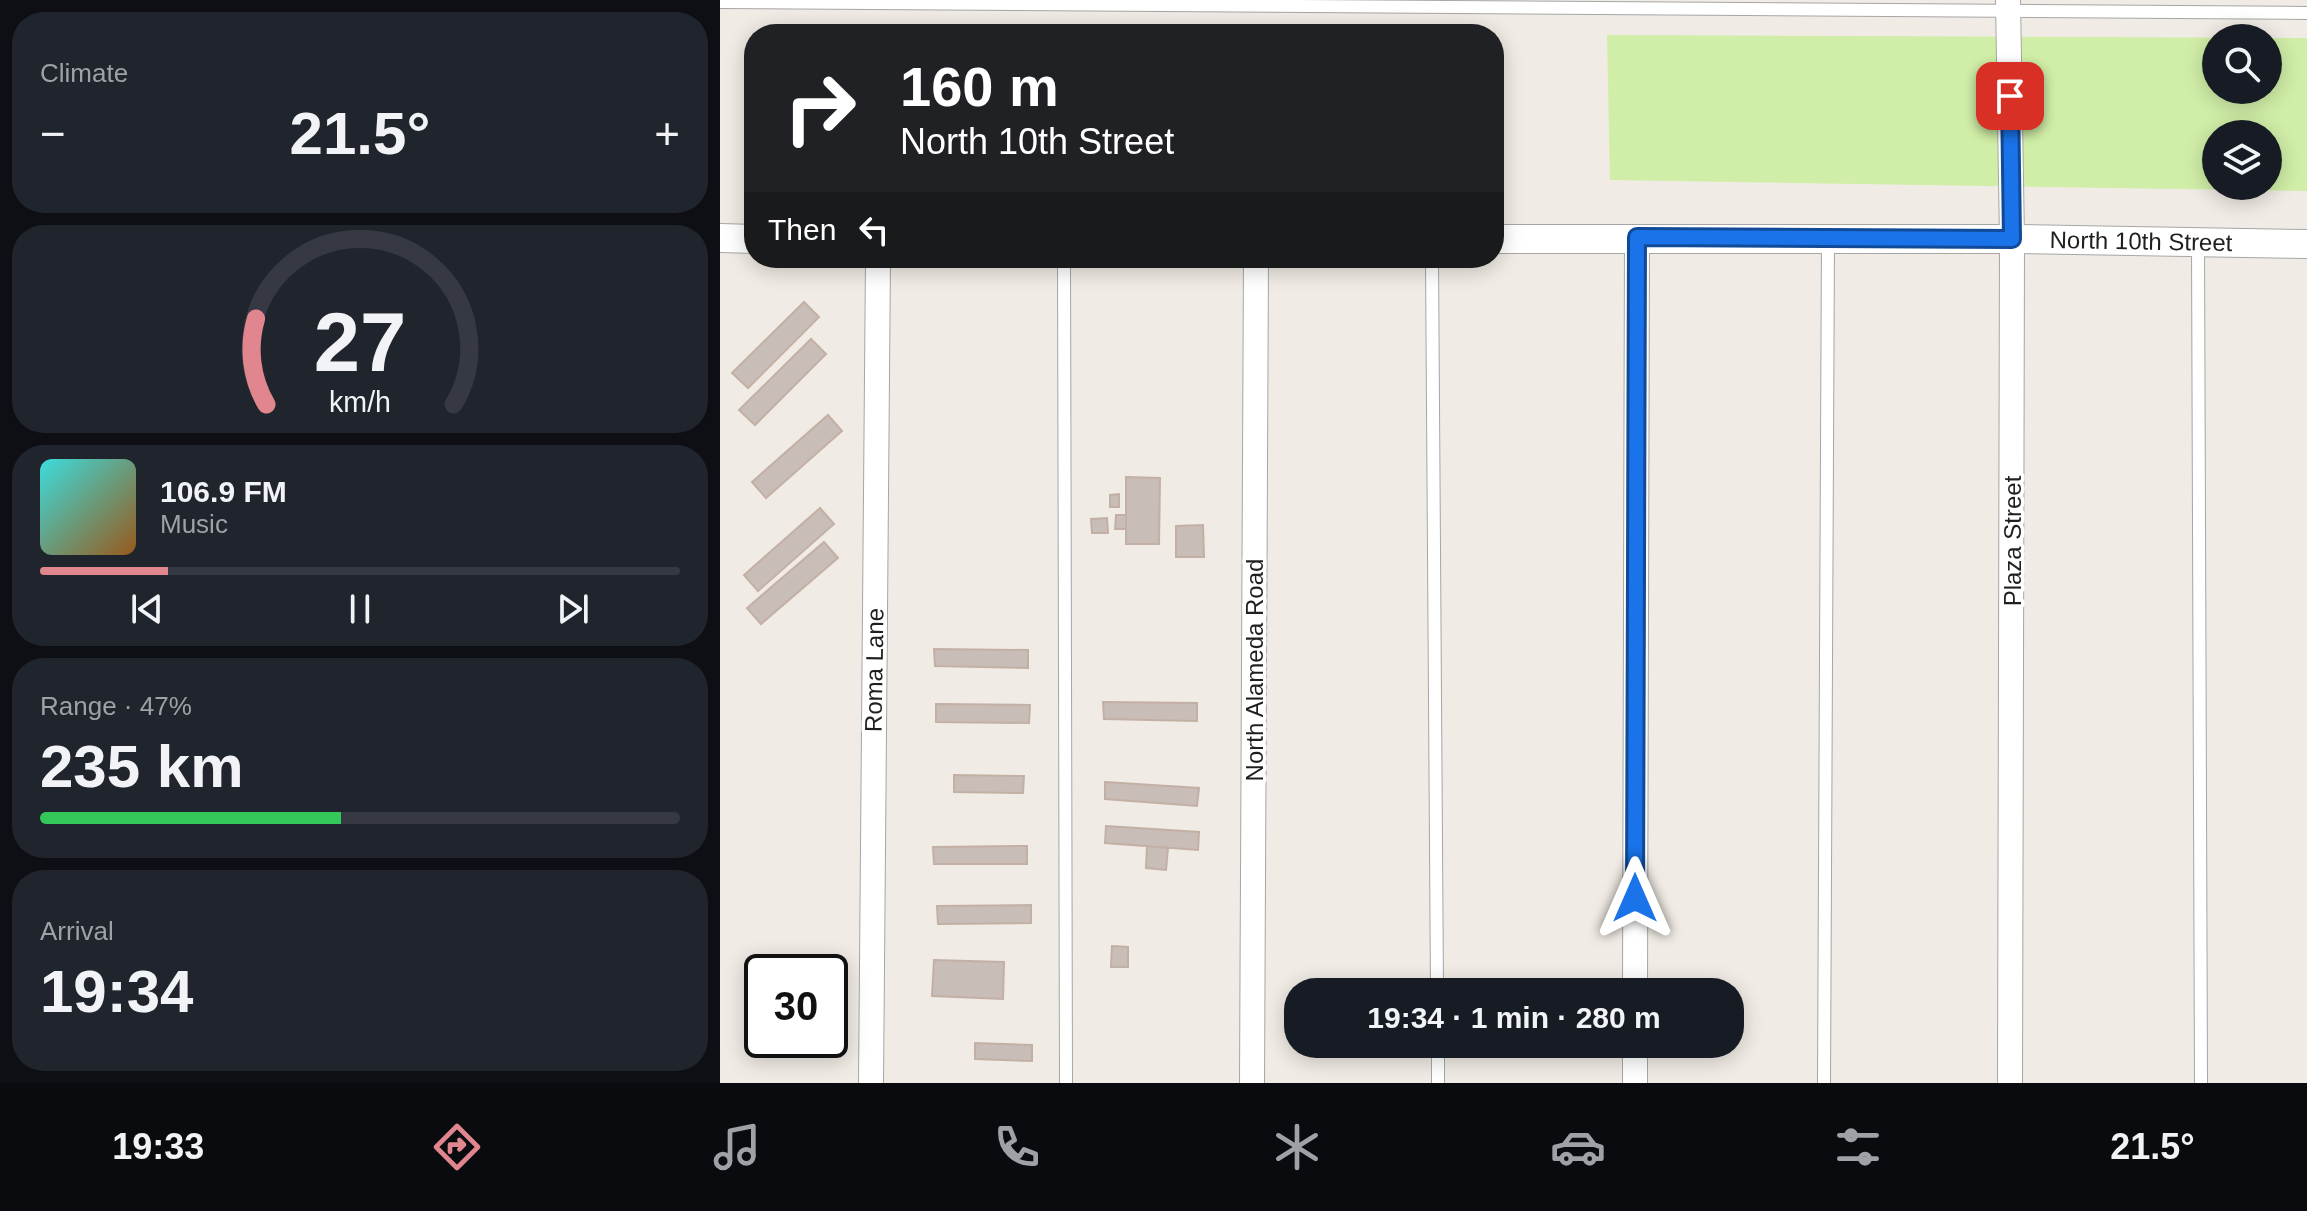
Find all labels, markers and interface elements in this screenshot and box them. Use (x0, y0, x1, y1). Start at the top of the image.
map controls (2202, 24, 2282, 200)
button: search (2202, 24, 2282, 104)
text: 160 m (900, 55, 1059, 118)
icon: right (768, 56, 872, 160)
text: Climate (40, 58, 128, 88)
pin (1976, 62, 2044, 130)
icon: arrive (1988, 74, 2032, 118)
text: 21.5° (290, 100, 430, 167)
text: − (40, 109, 66, 158)
text: + (654, 109, 680, 158)
button: layers (2202, 120, 2282, 200)
text: North 10th Street (900, 121, 1174, 162)
icon: left (852, 208, 896, 252)
text: Then (768, 213, 836, 246)
street label: North 10th Street (2049, 226, 2233, 256)
text: 27 (314, 295, 406, 388)
text: km/h (329, 386, 391, 418)
text: 106.9 FM (160, 475, 287, 508)
street label: Plaza Street (1999, 475, 2026, 606)
text: Music (160, 509, 228, 539)
street label: North Alameda Road (1241, 559, 1268, 781)
icon: previous (125, 587, 169, 631)
icon: pause (338, 587, 382, 631)
icon: next (551, 587, 595, 631)
street label: Roma Lane (859, 608, 889, 732)
text: Range · 47% (40, 691, 192, 721)
text: 235 km (40, 733, 244, 800)
position arrow (1593, 856, 1677, 940)
text: Arrival (40, 916, 114, 946)
speed limit sign: 30 (744, 954, 848, 1058)
text: 19:34 (40, 958, 193, 1025)
text: 19:34 · 1 min · 280 m (1367, 1001, 1661, 1034)
icon: directions (429, 1119, 485, 1175)
icon: music (709, 1119, 765, 1175)
icon: phone (989, 1119, 1045, 1175)
icon: climate (1269, 1119, 1325, 1175)
icon: car (1550, 1119, 1606, 1175)
icon: filters (1830, 1119, 1886, 1175)
text: 19:33 (112, 1126, 204, 1167)
text: 21.5° (2110, 1126, 2195, 1167)

